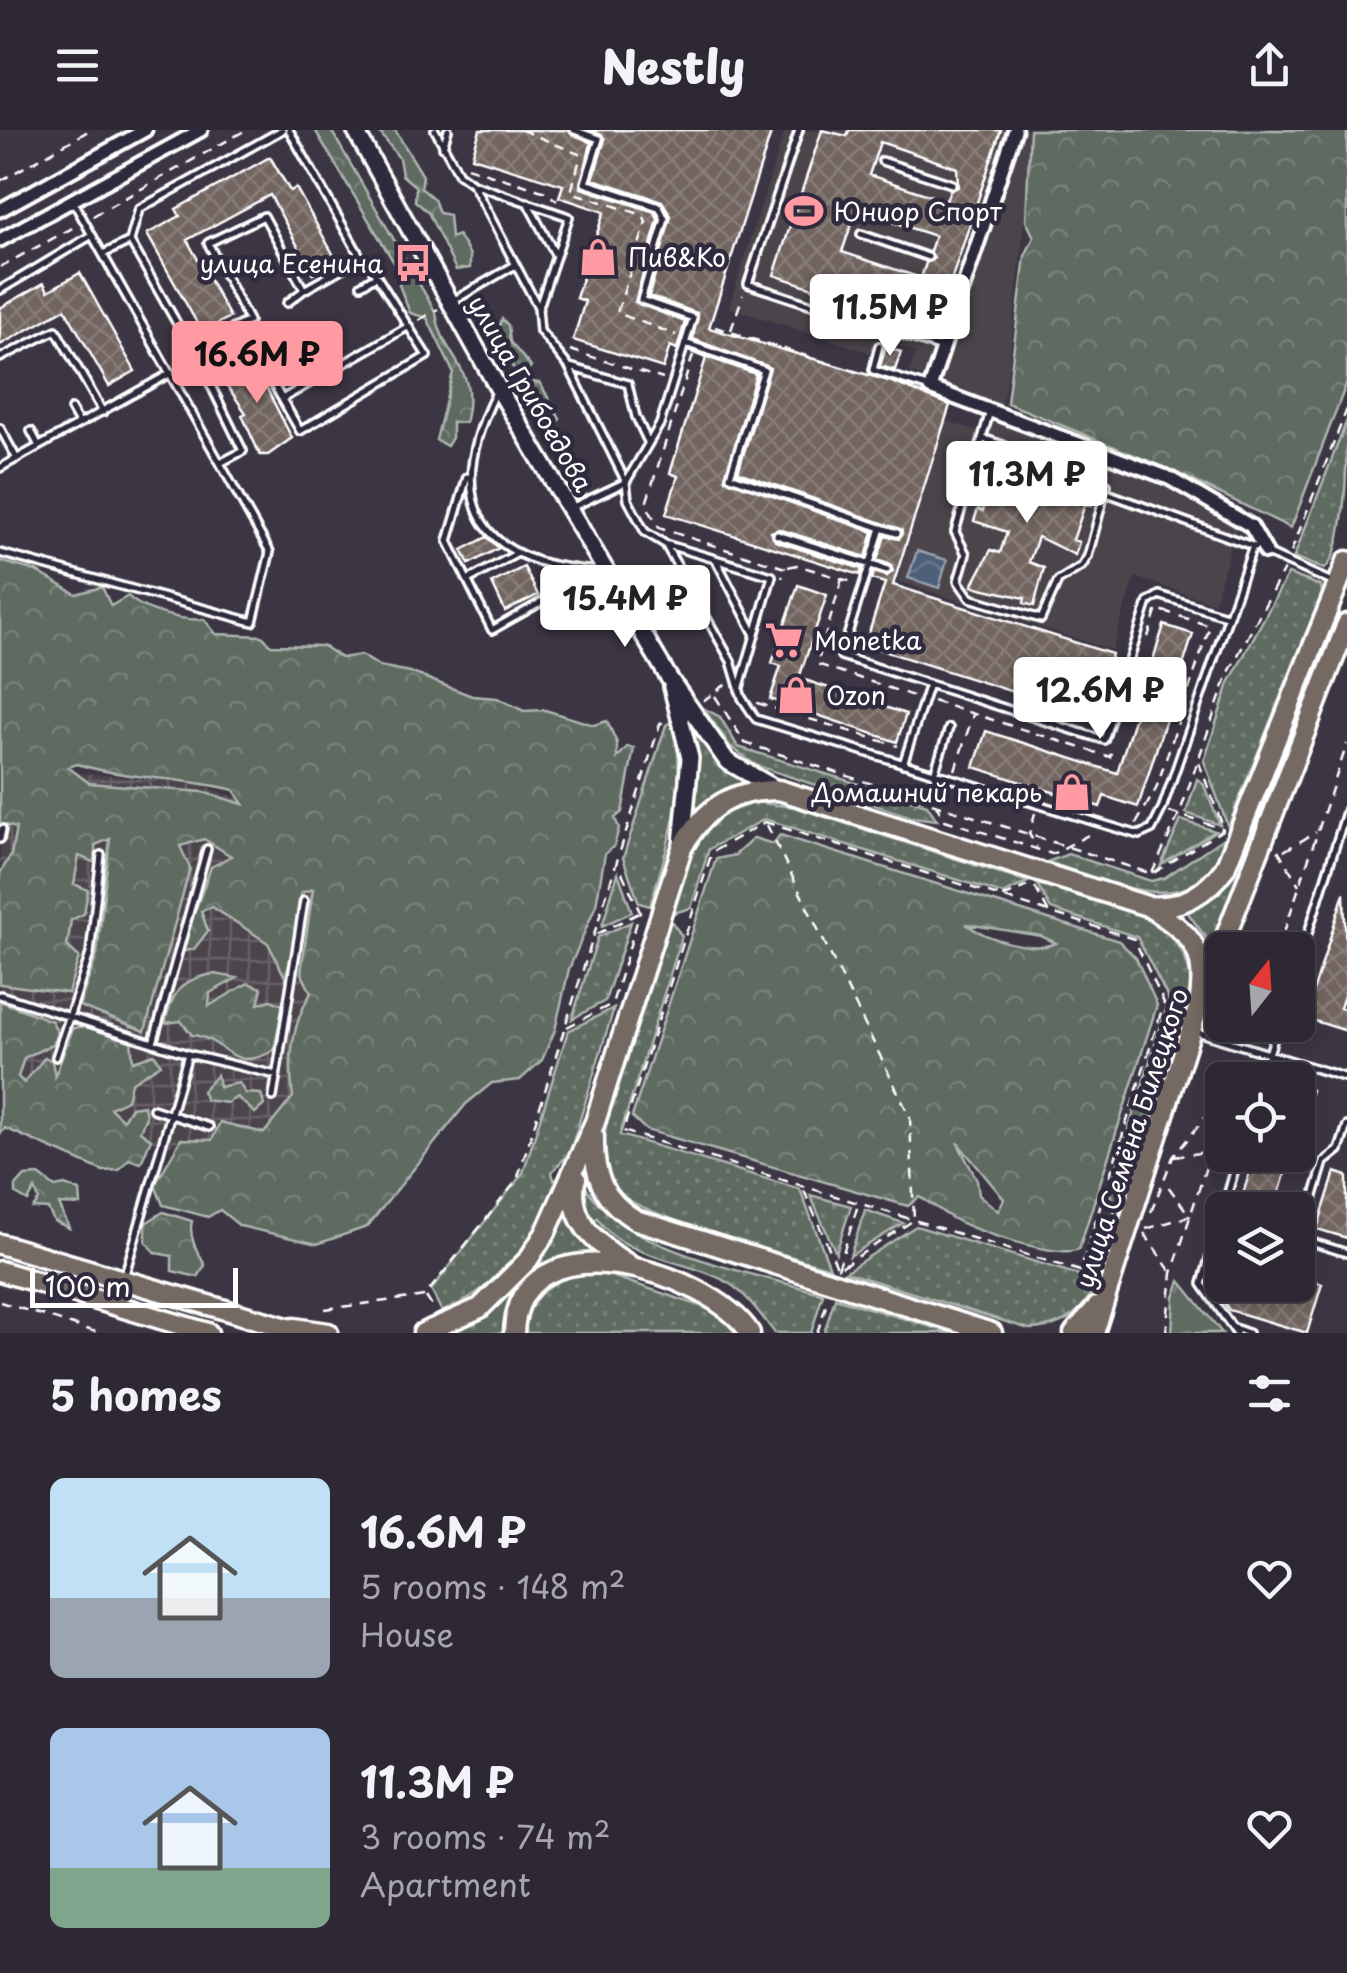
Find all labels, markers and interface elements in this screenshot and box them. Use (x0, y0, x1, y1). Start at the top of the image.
text: Nestly (602, 31, 745, 99)
icon: menu (50, 38, 105, 93)
icon: share (1242, 38, 1297, 93)
sports icon: Юниор Спорт (783, 190, 825, 232)
place label: Юниор Спорт (834, 192, 1003, 230)
shop icon: Пив&Ко (577, 236, 619, 278)
place label: Пив&Ко (628, 238, 726, 276)
bus stop icon: улица Есенина (392, 242, 434, 284)
place label: улица Есенина (200, 244, 383, 282)
pin: 11.5M ₽ (798, 274, 982, 359)
text: 11.5M ₽ (832, 282, 948, 330)
street label: улица Грибоедова (459, 288, 603, 499)
pin: 16.6M ₽ (165, 321, 349, 406)
text: 16.6M ₽ (194, 329, 320, 377)
pin: 11.3M ₽ (935, 441, 1119, 526)
text: 11.3M ₽ (968, 449, 1086, 497)
pin: 15.4M ₽ (533, 565, 717, 650)
text: 15.4M ₽ (562, 573, 688, 621)
supermarket icon: Monetka (763, 619, 805, 661)
place label: Monetka (814, 621, 922, 659)
pin: 12.6M ₽ (1008, 657, 1192, 742)
text: 12.6M ₽ (1035, 665, 1165, 713)
shop icon: Ozon (775, 674, 817, 716)
place label: Ozon (826, 676, 886, 714)
shop icon: Домашний пекарь (1051, 771, 1093, 813)
place label: Домашний пекарь (811, 773, 1042, 811)
north arrow (1205, 932, 1315, 1042)
map controls (1205, 932, 1315, 1302)
street label: улица Семёна Билецкого (1065, 983, 1197, 1293)
button: locate (1205, 1062, 1315, 1172)
button: layers (1205, 1192, 1315, 1302)
scale bar (30, 1263, 238, 1308)
text: 100 m (45, 1264, 131, 1307)
text: 5 homes (50, 1362, 222, 1425)
icon: filters (1242, 1366, 1297, 1421)
text: 16.6M ₽ (360, 1499, 526, 1562)
icon: home (130, 1518, 250, 1638)
icon: heart (1242, 1551, 1297, 1606)
text: 5 rooms · 148 m² (360, 1562, 625, 1610)
text: House (360, 1610, 454, 1658)
text: 11.3M ₽ (360, 1749, 514, 1812)
icon: home (130, 1768, 250, 1888)
icon: heart (1242, 1801, 1297, 1856)
text: 3 rooms · 74 m² (360, 1812, 610, 1860)
text: Apartment (360, 1860, 531, 1908)

